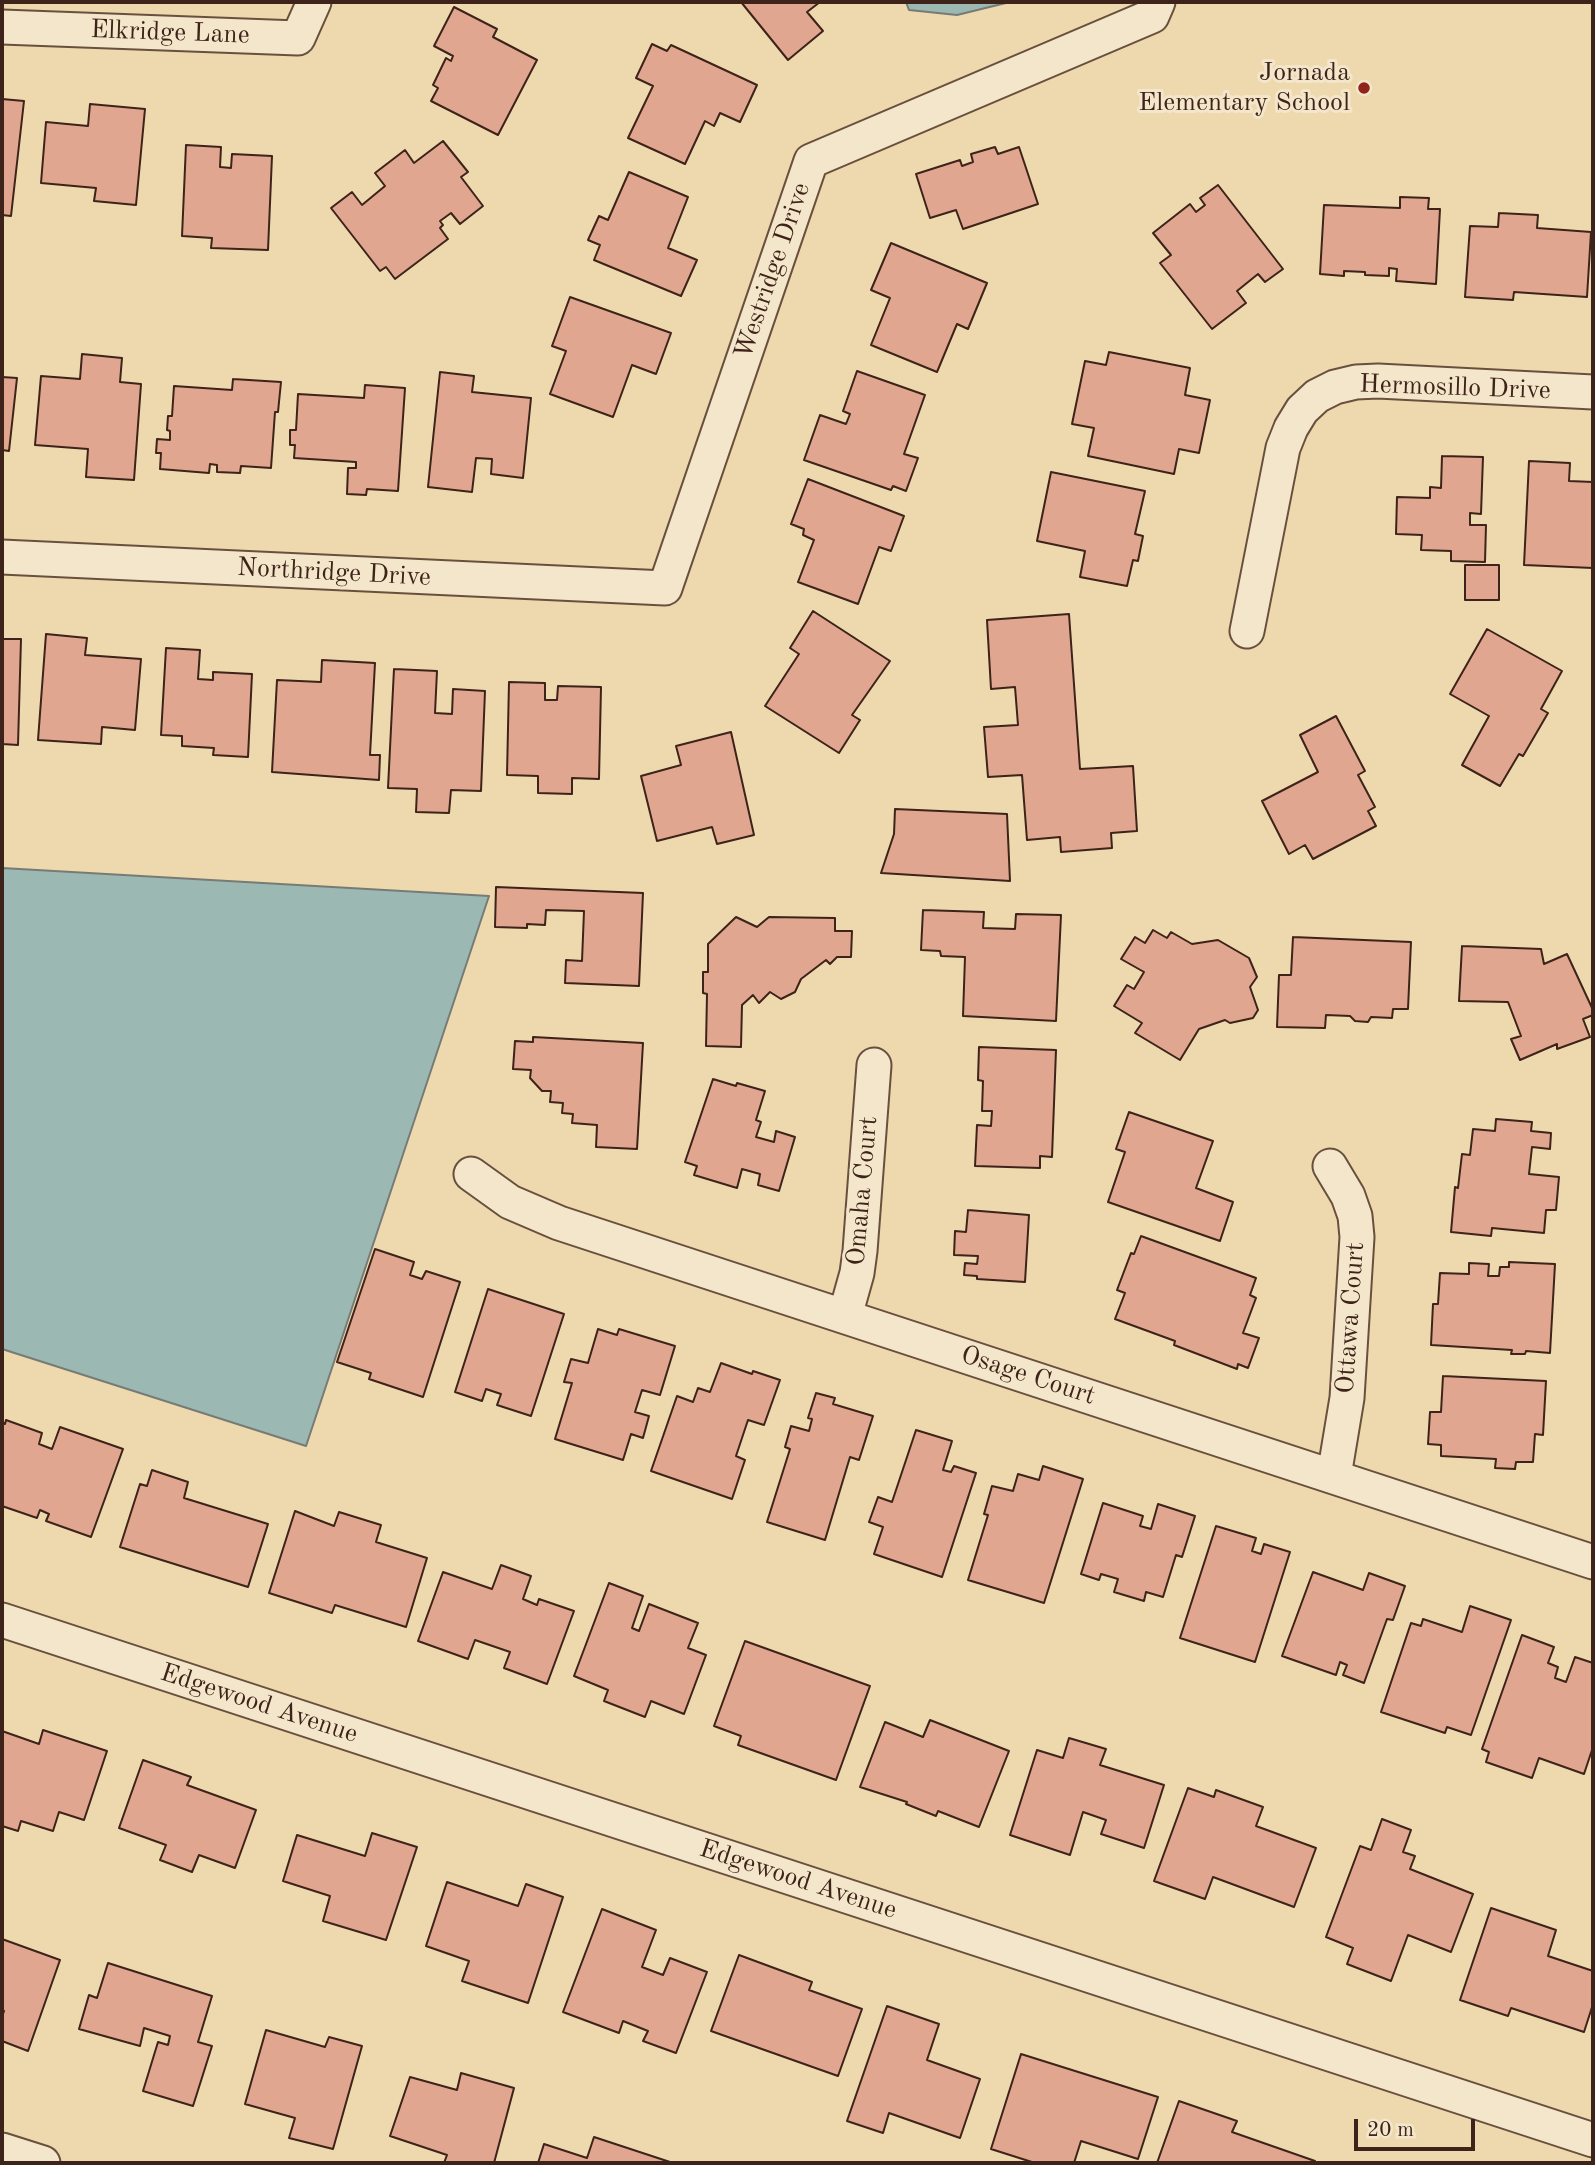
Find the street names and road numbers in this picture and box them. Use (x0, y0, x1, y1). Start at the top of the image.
street label: Elkridge Lane (90, 15, 250, 51)
street label: Westridge Drive (728, 179, 818, 363)
street label: Hermosillo Drive (1359, 369, 1551, 407)
street label: Northridge Drive (236, 552, 432, 594)
street label: Omaha Court (841, 1115, 885, 1267)
street label: Ottawa Court (1330, 1241, 1372, 1395)
street label: Osage Court (957, 1340, 1099, 1412)
street label: Edgewood Avenue (156, 1657, 362, 1751)
street label: Edgewood Avenue (695, 1833, 901, 1927)

